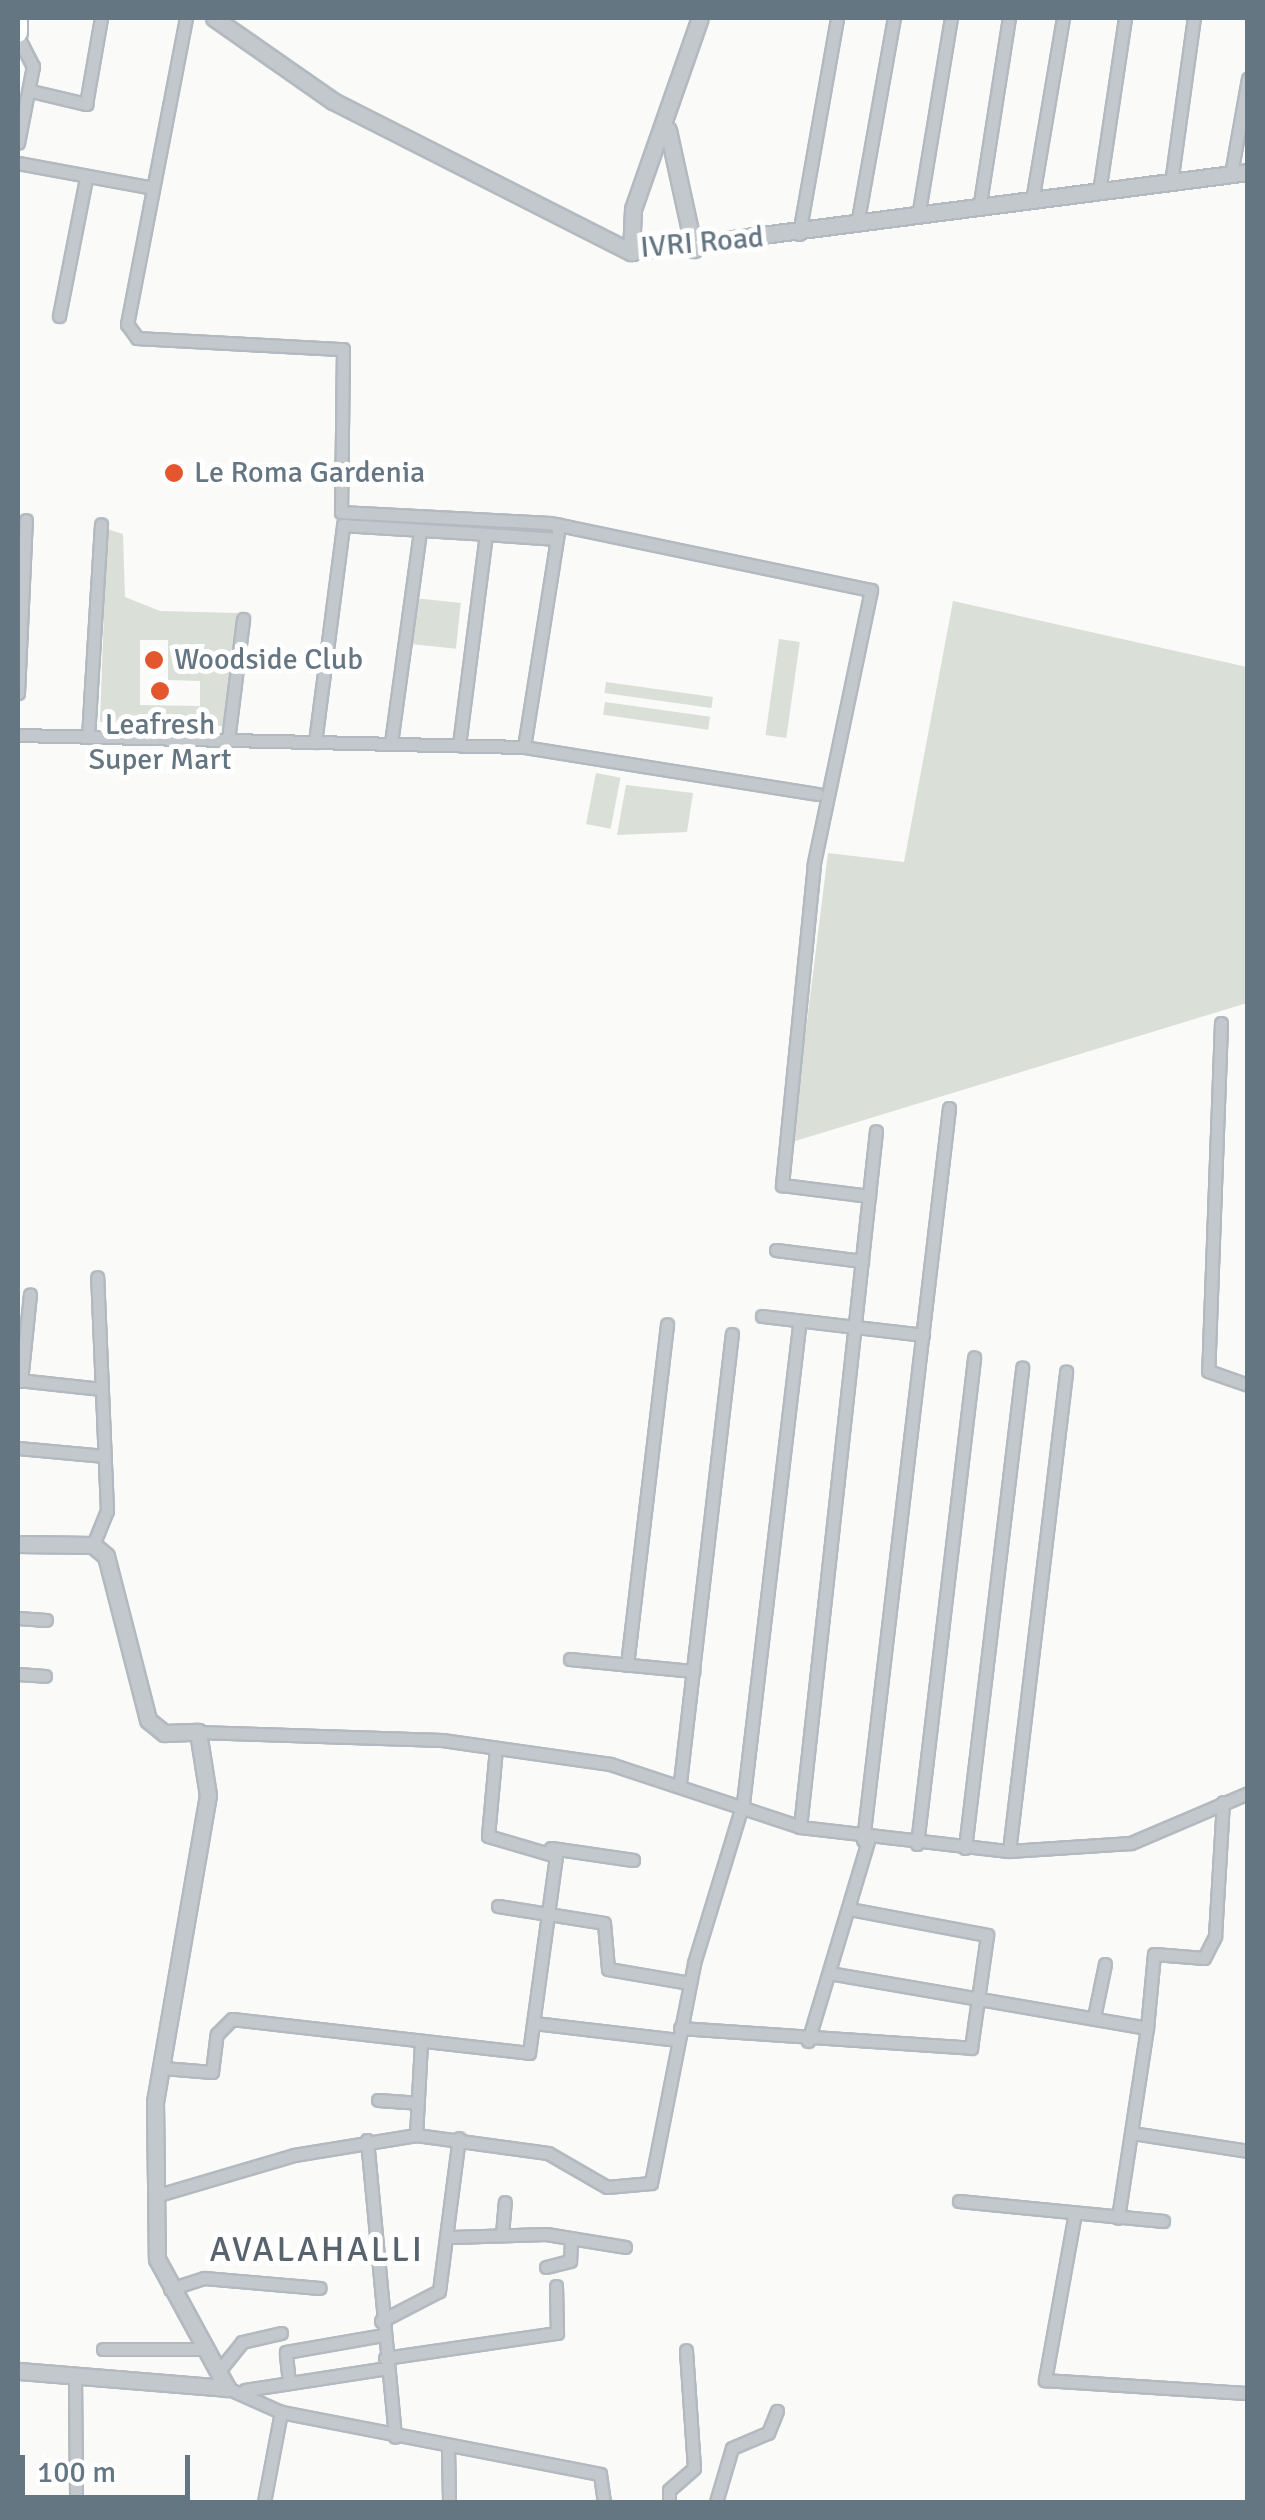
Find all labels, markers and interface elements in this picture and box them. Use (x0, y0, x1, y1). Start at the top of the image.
street label: IVRI Road (639, 220, 765, 266)
place label: Le Roma Gardenia (194, 455, 425, 491)
marker: Le Roma Gardenia (163, 462, 185, 484)
place label: Woodside Club (174, 642, 363, 678)
marker: Woodside Club (143, 649, 165, 671)
marker: Leafresh Super Mart (149, 680, 171, 702)
place label: Leafresh Super Mart (88, 707, 232, 778)
district label: AVALAHALLI (210, 2229, 424, 2271)
scale bar (25, 2435, 195, 2497)
text: 100 m (37, 2454, 116, 2491)

